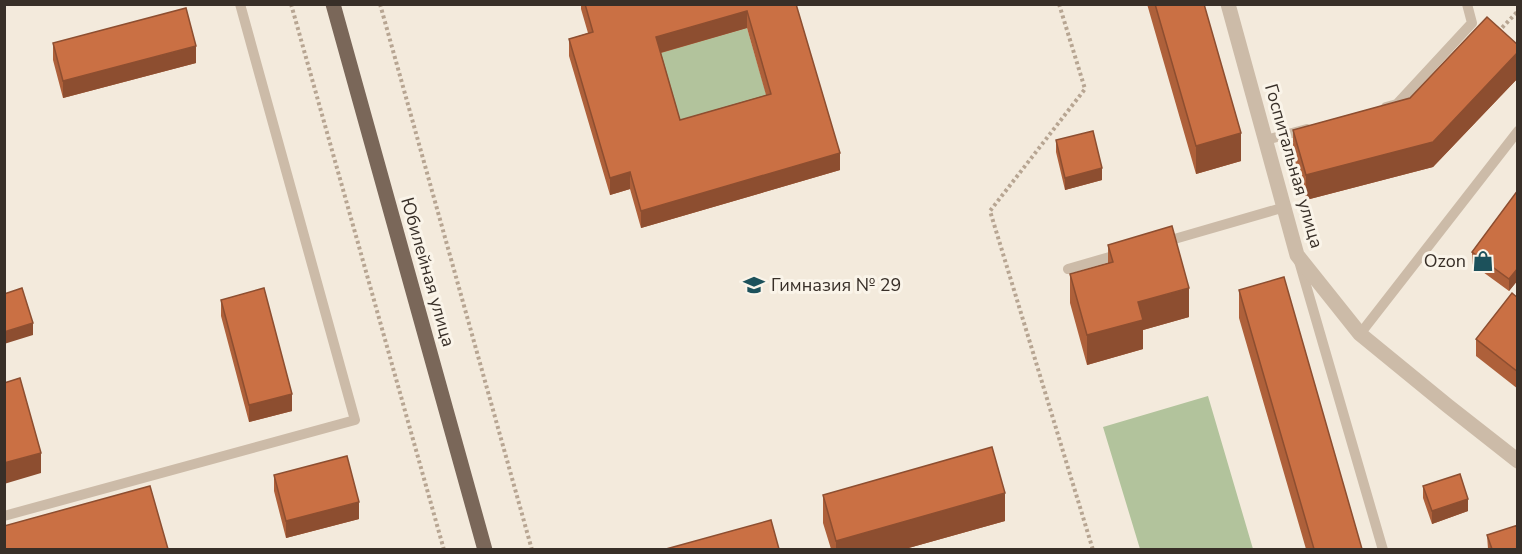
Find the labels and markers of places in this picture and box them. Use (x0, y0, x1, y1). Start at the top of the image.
place label: Ozon (1424, 249, 1466, 273)
shop icon: Ozon (1471, 249, 1495, 273)
school or university icon: Гимназия № 29 (742, 273, 766, 297)
place label: Гимназия № 29 (771, 273, 901, 297)

